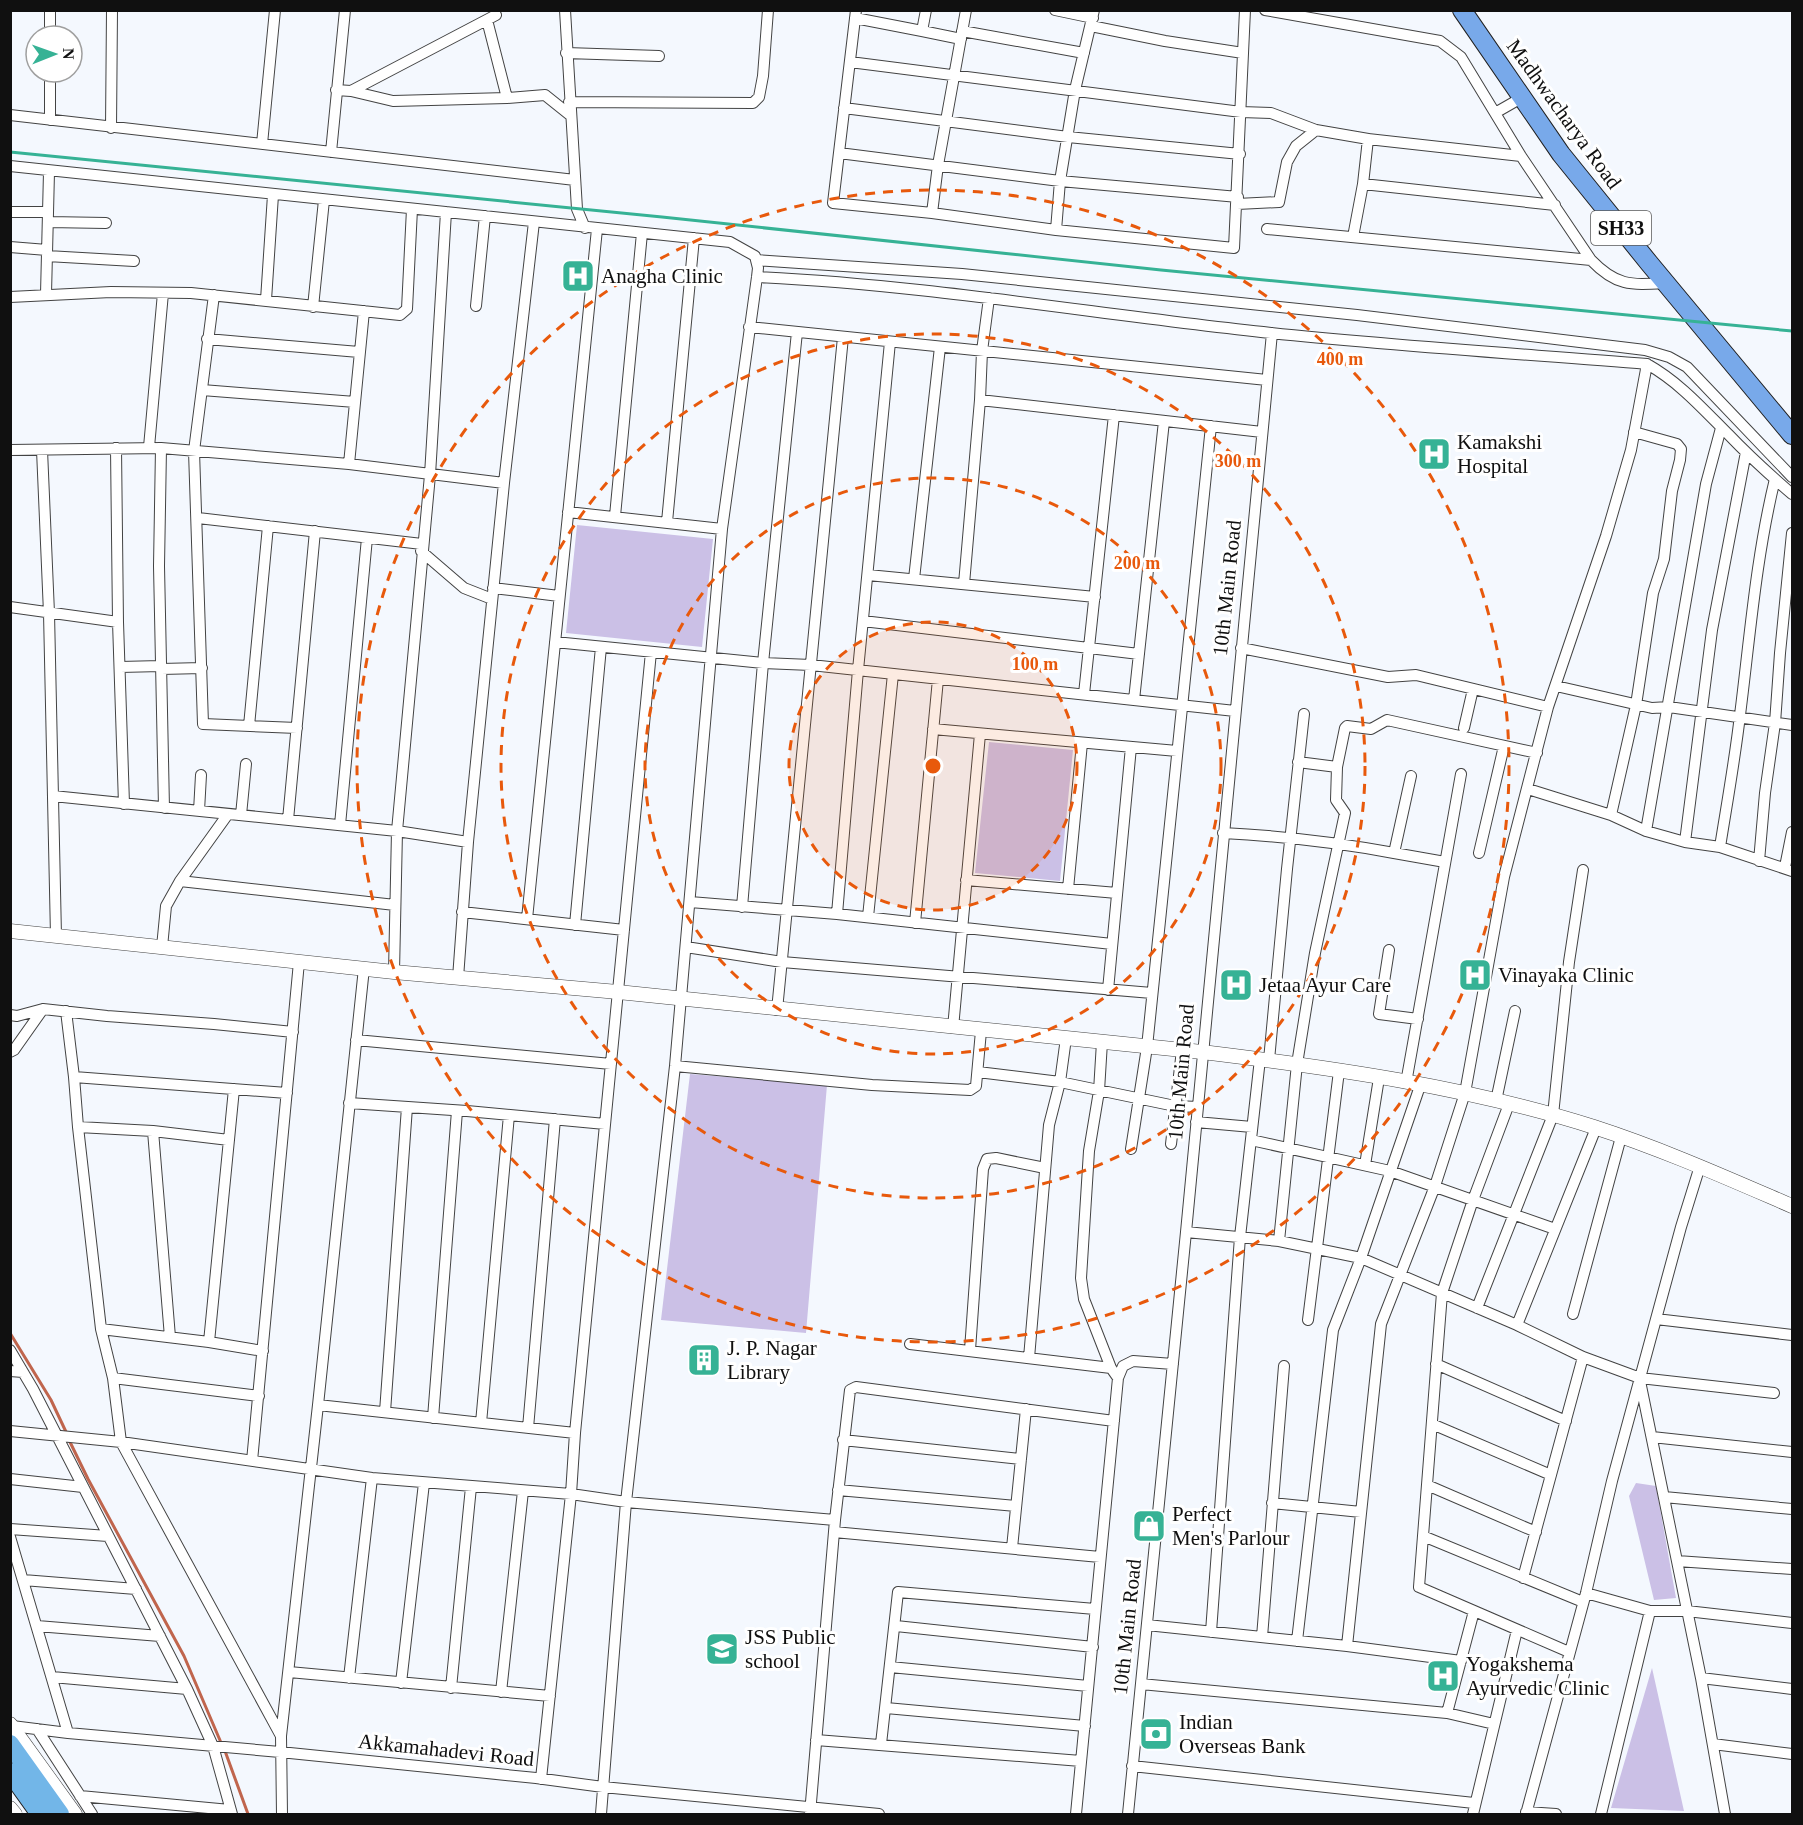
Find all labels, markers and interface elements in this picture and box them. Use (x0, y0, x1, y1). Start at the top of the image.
north arrow (24, 24, 84, 84)
street label: Madhwacharya Road (1502, 35, 1627, 194)
text: N (60, 48, 77, 60)
road number: SH33 (1591, 211, 1651, 245)
hospital icon: Anagha Clinic (560, 258, 596, 294)
place label: Anagha Clinic (601, 264, 723, 288)
text: 400 m (1317, 349, 1363, 369)
place label: Kamakshi Hospital (1457, 430, 1542, 478)
hospital icon: Kamakshi Hospital (1416, 436, 1452, 472)
text: 300 m (1215, 451, 1261, 471)
street label: 10th Main Road (1208, 518, 1246, 657)
text: 200 m (1114, 553, 1160, 573)
text: 100 m (1012, 654, 1058, 674)
centre of rings (923, 756, 943, 776)
hospital icon: Vinayaka Clinic (1457, 957, 1493, 993)
place label: Vinayaka Clinic (1498, 963, 1634, 987)
hospital icon: Jetaa Ayur Care (1218, 967, 1254, 1003)
place label: Jetaa Ayur Care (1259, 973, 1391, 997)
street label: 10th Main Road (1163, 1002, 1199, 1141)
place label: J. P. Nagar Library (727, 1336, 817, 1384)
building icon: J. P. Nagar Library (686, 1342, 722, 1378)
place label: Perfect Men's Parlour (1172, 1502, 1290, 1550)
shop icon: Perfect Men's Parlour (1131, 1508, 1167, 1544)
street label: 10th Main Road (1108, 1557, 1146, 1696)
place label: JSS Public school (745, 1625, 835, 1673)
school or university icon: JSS Public school (704, 1631, 740, 1667)
place label: Yogakshema Ayurvedic Clinic (1466, 1652, 1609, 1700)
hospital icon: Yogakshema Ayurvedic Clinic (1425, 1658, 1461, 1694)
place label: Indian Overseas Bank (1179, 1710, 1306, 1758)
bank icon: Indian Overseas Bank (1138, 1716, 1174, 1752)
street label: Akkamahadevi Road (357, 1729, 536, 1771)

